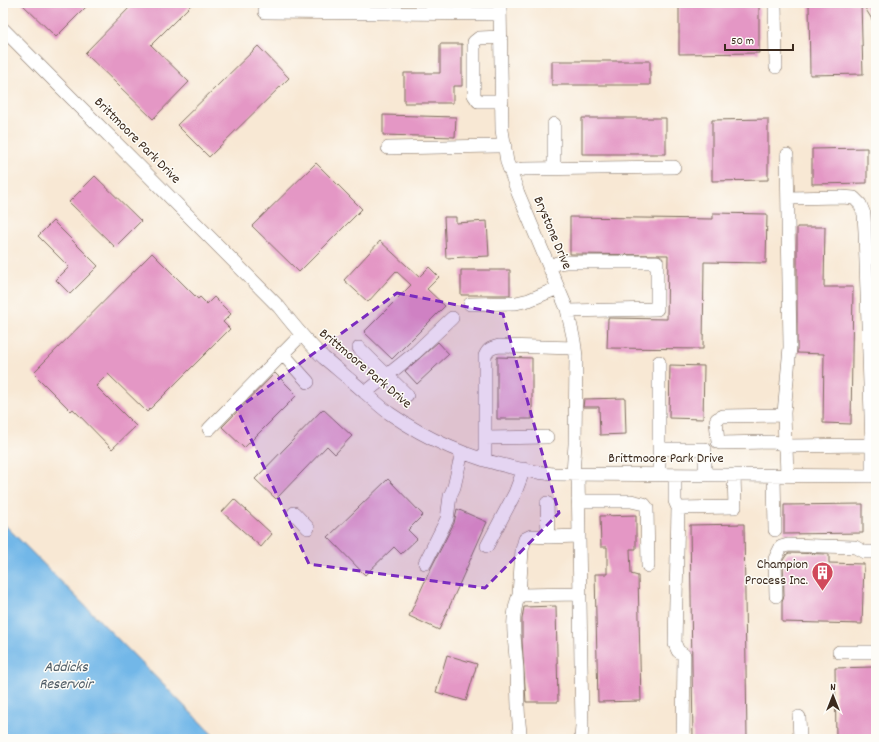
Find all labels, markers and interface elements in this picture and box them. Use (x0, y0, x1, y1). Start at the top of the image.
scale bar (725, 26, 793, 52)
text: 50 m (731, 33, 754, 50)
street label: Brittmoore Park Drive (89, 93, 185, 189)
street label: Brystone Drive (528, 193, 576, 273)
street label: Brittmoore Park Drive (314, 324, 416, 414)
street label: Brittmoore Park Drive (608, 449, 724, 469)
place label: Champion Process Inc. (745, 555, 808, 591)
building icon: Champion Process Inc. (810, 560, 836, 593)
water label: Addicks Reservoir (39, 657, 94, 696)
north arrow (813, 676, 853, 716)
text: N (830, 680, 836, 696)

